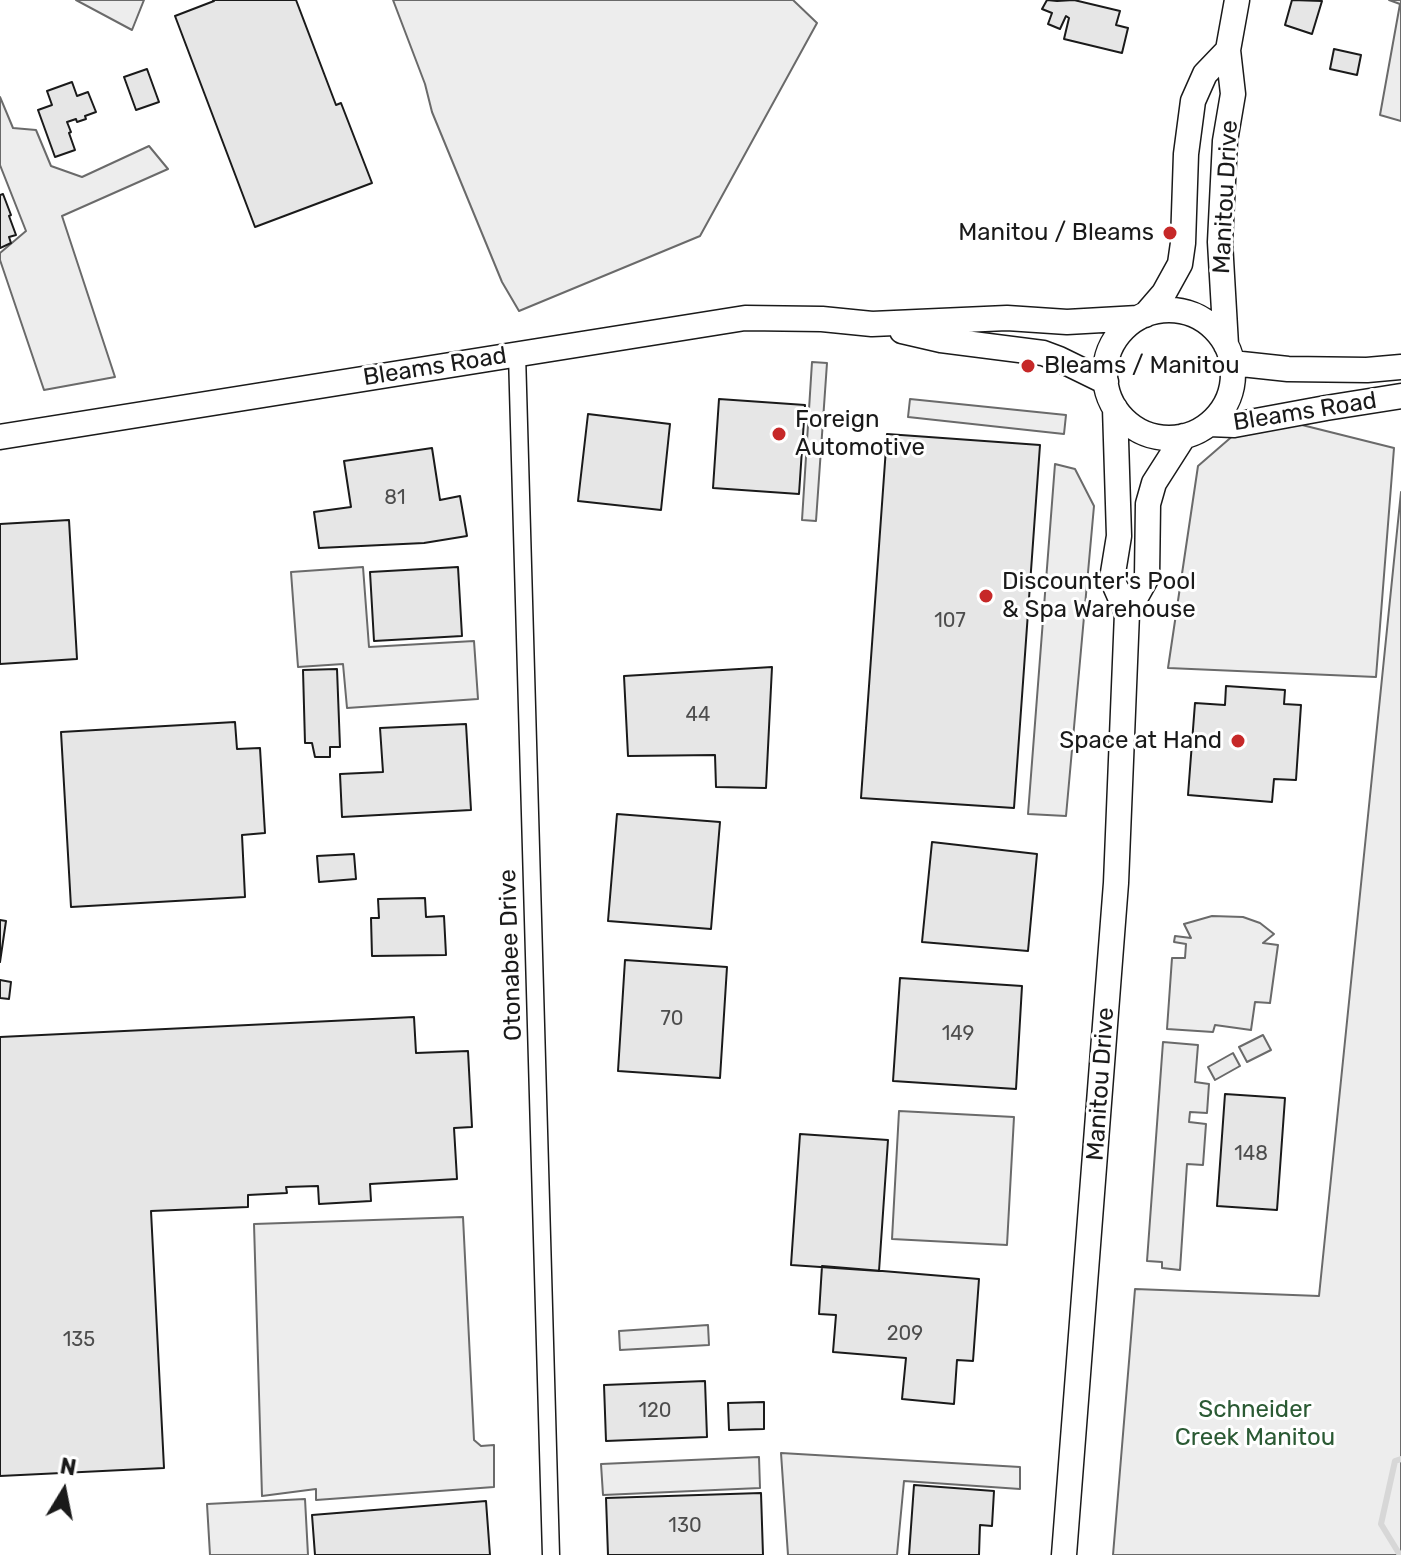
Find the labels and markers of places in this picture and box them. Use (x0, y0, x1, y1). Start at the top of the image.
place label: Manitou / Bleams (958, 219, 1154, 247)
marker: Manitou / Bleams (1161, 224, 1179, 242)
place label: Bleams / Manitou (1044, 352, 1240, 380)
marker: Bleams / Manitou (1019, 357, 1037, 375)
place label: Foreign Automotive (795, 406, 925, 462)
marker: Foreign Automotive (770, 425, 788, 443)
place label: Discounter's Pool & Spa Warehouse (1002, 568, 1196, 624)
marker: Discounter's Pool & Spa Warehouse (977, 587, 995, 605)
place label: Space at Hand (1059, 727, 1222, 755)
marker: Space at Hand (1229, 732, 1247, 750)

